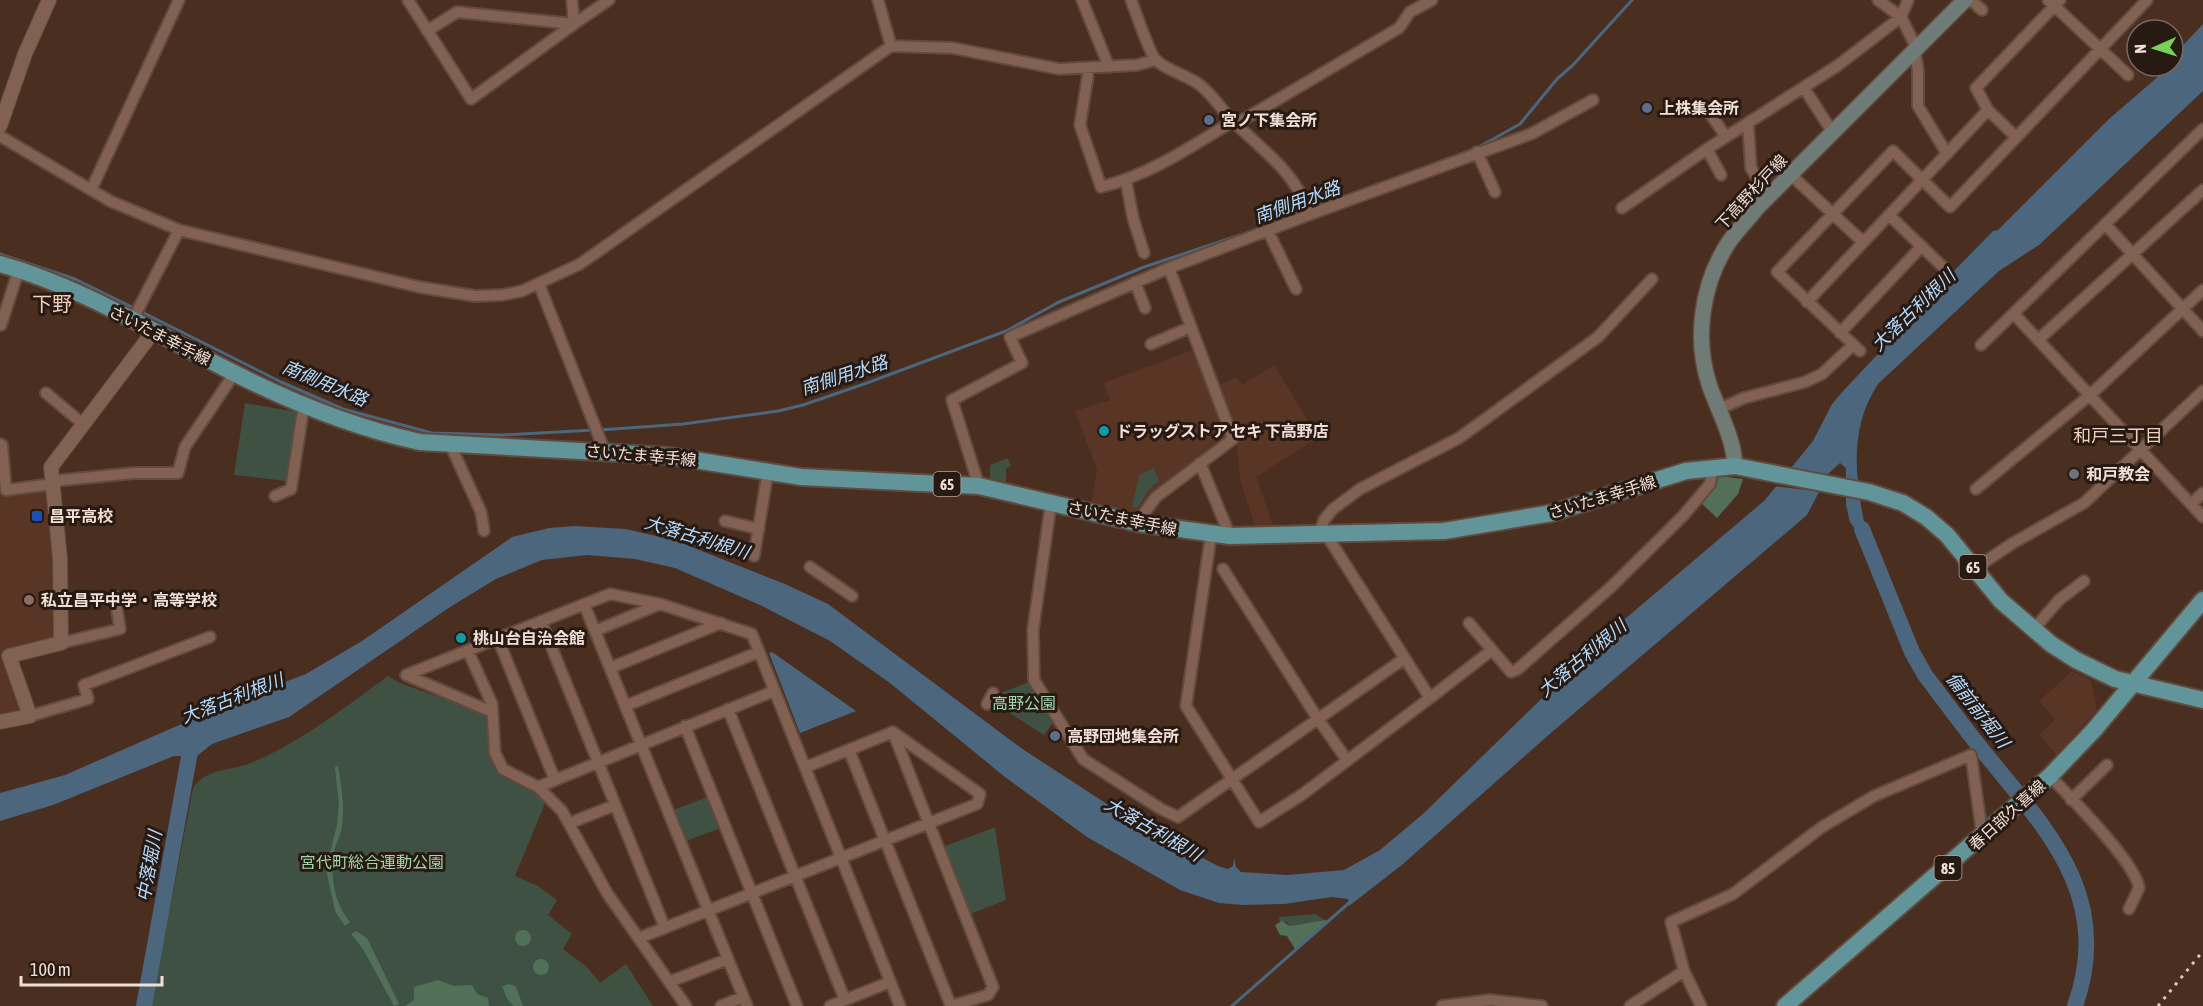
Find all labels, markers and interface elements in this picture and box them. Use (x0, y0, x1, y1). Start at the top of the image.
north arrow (2125, 18, 2185, 78)
text: N (2131, 44, 2149, 54)
place label: 上株集会所 (1659, 99, 1739, 117)
marker: 上株集会所 (1640, 101, 1654, 115)
place label: 宮ノ下集会所 (1221, 111, 1317, 129)
marker: 宮ノ下集会所 (1202, 113, 1216, 127)
street label: 下高野杉戸線 (1712, 151, 1790, 233)
water label: 南側用水路 (1251, 176, 1345, 227)
water label: 大落古利根川 (1867, 264, 1961, 355)
district label: 下野 (32, 292, 72, 315)
street label: さいたま幸手線 (106, 302, 214, 368)
water label: 南側用水路 (798, 350, 892, 399)
water label: 南側用水路 (279, 356, 372, 411)
place label: ドラッグストア セキ 下高野店 (1116, 422, 1328, 440)
marker: ドラッグストア セキ 下高野店 (1097, 424, 1111, 438)
district label: 和戸三丁目 (2073, 425, 2163, 446)
street label: さいたま幸手線 (585, 441, 697, 469)
place label: 和戸教会 (2086, 465, 2150, 483)
marker: 和戸教会 (2067, 467, 2081, 481)
road number: 65 (934, 472, 960, 496)
street label: さいたま幸手線 (1546, 472, 1658, 522)
street label: さいたま幸手線 (1066, 498, 1178, 538)
place label: 昌平高校 (49, 507, 113, 525)
marker: 昌平高校 (30, 509, 44, 523)
water label: 大落古利根川 (642, 511, 754, 563)
road number: 65 (1960, 555, 1986, 579)
place label: 私立昌平中学・高等学校 (41, 591, 217, 609)
marker: 私立昌平中学・高等学校 (22, 593, 36, 607)
water label: 大落古利根川 (1534, 614, 1632, 701)
place label: 桃山台自治会館 (473, 629, 585, 647)
marker: 桃山台自治会館 (454, 631, 468, 645)
water label: 大落古利根川 (178, 668, 288, 727)
water label: 備前前堀川 (1942, 668, 2015, 754)
park label: 高野公園 (992, 694, 1056, 712)
place label: 高野団地集会所 (1067, 727, 1179, 745)
marker: 高野団地集会所 (1048, 729, 1062, 743)
street label: 春日部久喜線 (1965, 776, 2049, 854)
water label: 大落古利根川 (1101, 793, 1207, 866)
water label: 中落堀川 (132, 827, 166, 903)
park label: 宮代町総合運動公園 (300, 853, 444, 871)
road number: 85 (1934, 856, 1962, 880)
scale bar (21, 949, 162, 987)
text: 100 m (30, 959, 71, 980)

